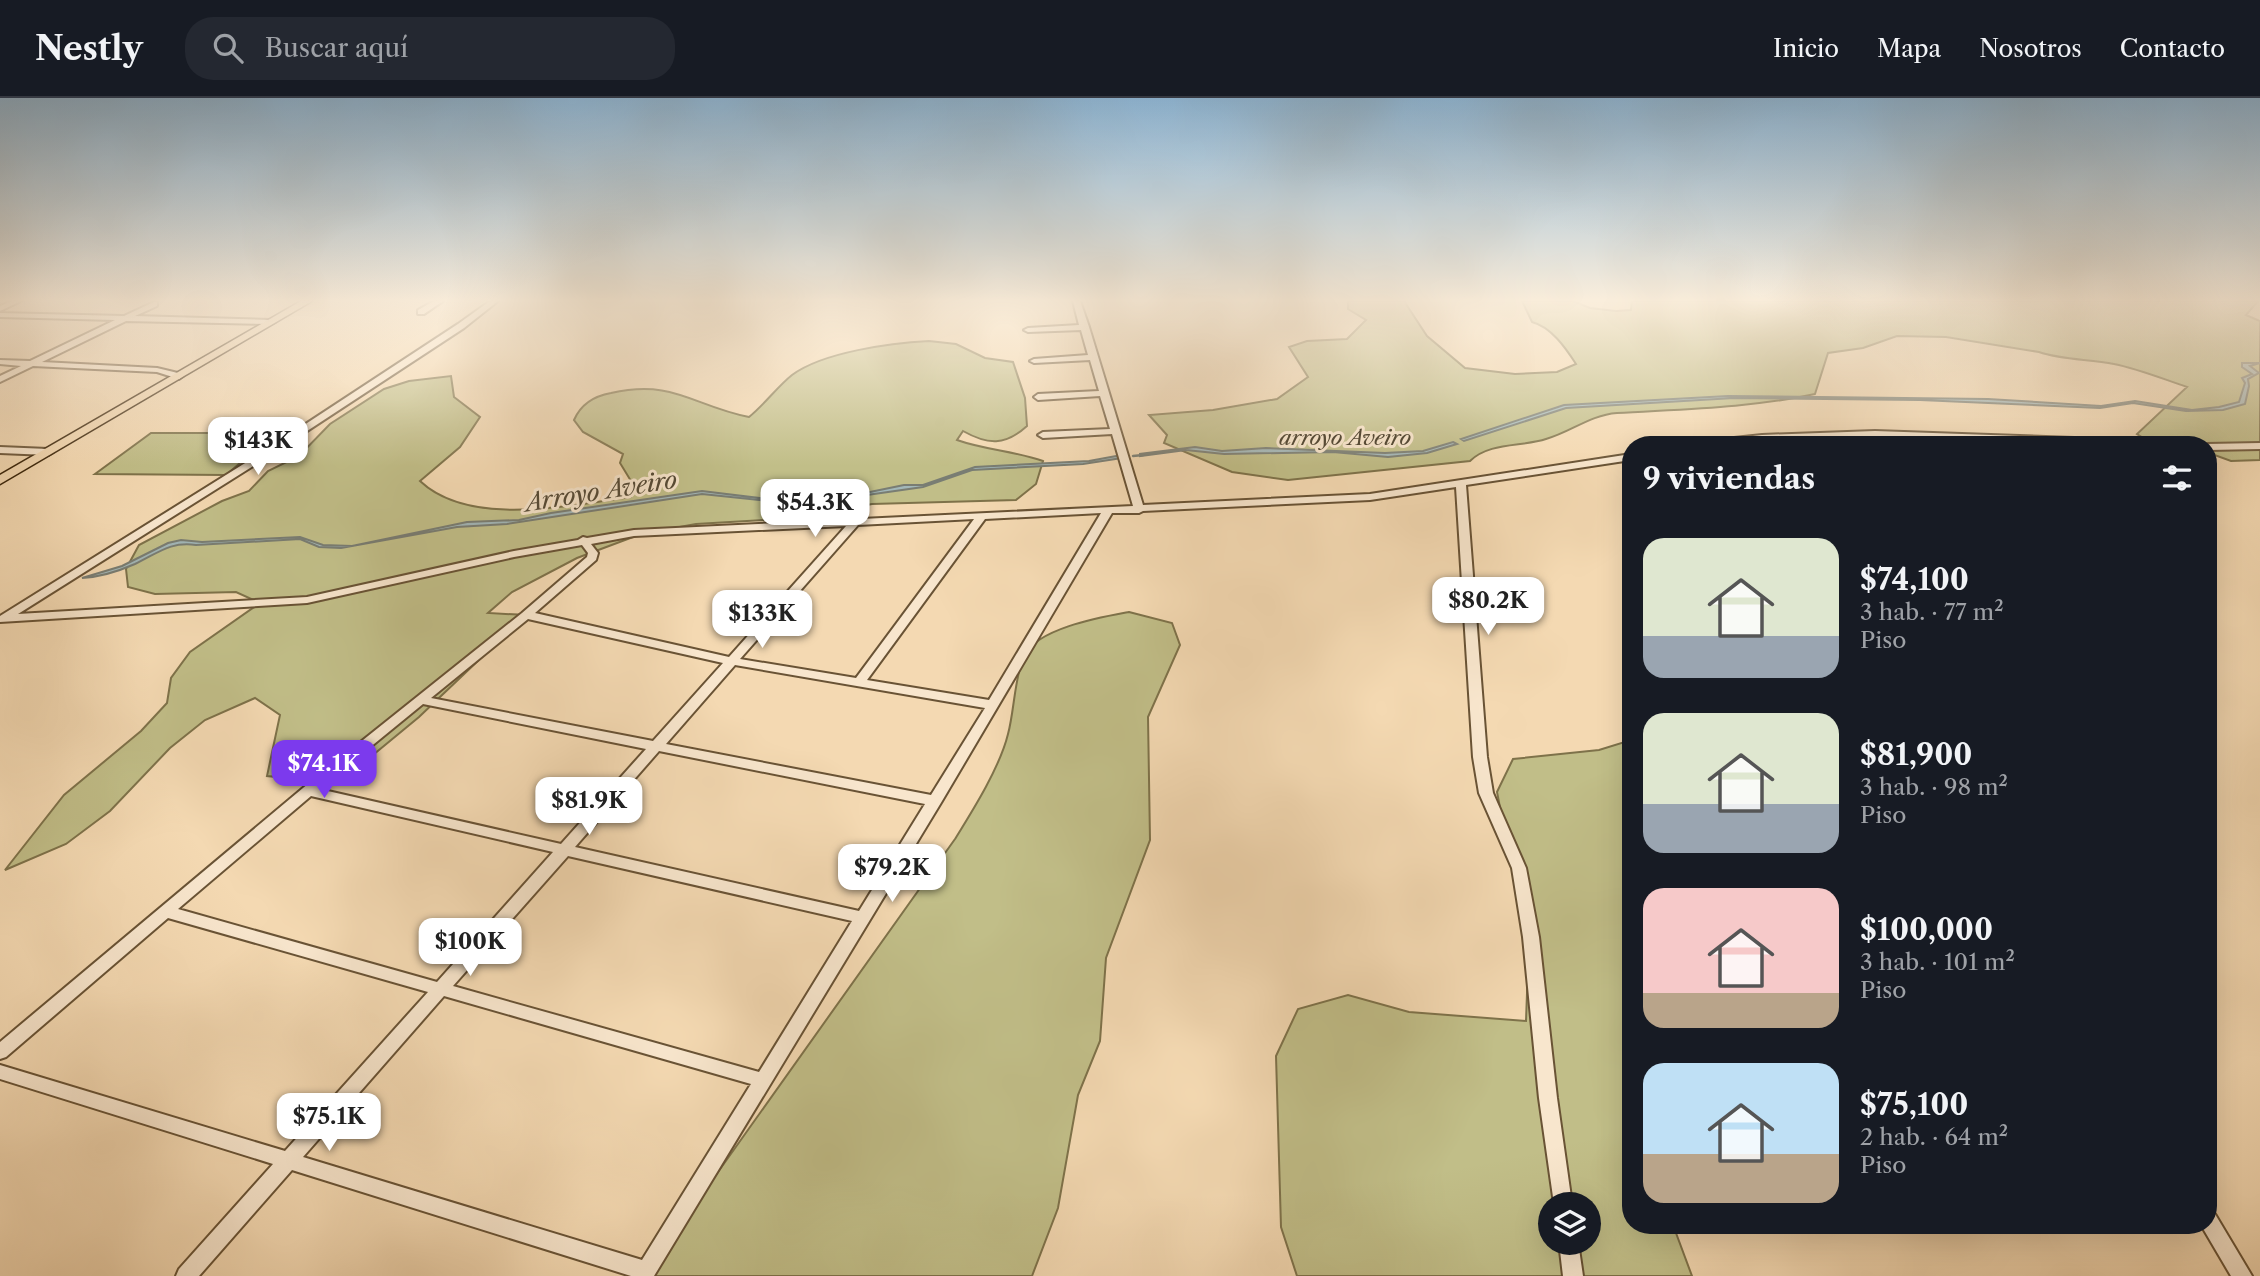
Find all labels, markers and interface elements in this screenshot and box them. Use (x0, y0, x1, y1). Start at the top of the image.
search box (185, 17, 675, 80)
text: Nestly (35, 28, 143, 69)
icon: search (209, 29, 247, 67)
text: Buscar aquí (265, 32, 408, 64)
text: Inicio (1773, 34, 1839, 63)
text: Mapa (1877, 34, 1941, 63)
text: Nosotros (1979, 34, 2082, 63)
text: Contacto (2120, 34, 2225, 63)
pin: $143K (209, 418, 307, 477)
water label: arroyo Aveiro (1279, 425, 1411, 450)
text: $143K (224, 426, 292, 454)
icon: filters (2158, 459, 2196, 497)
text: 9 viviendas (1643, 460, 1815, 497)
water label: Arroyo Aveiro (519, 465, 679, 518)
pin: $54.3K (758, 480, 872, 539)
text: $54.3K (777, 488, 853, 516)
text: $74,100 (1860, 561, 1969, 598)
icon: home (1699, 566, 1783, 650)
pin: $80.2K (1431, 578, 1545, 637)
text: $80.2K (1448, 586, 1528, 614)
pin: $133K (713, 590, 811, 650)
text: 3 hab. · 77 m² (1860, 598, 2004, 626)
text: $133K (728, 599, 796, 627)
text: Piso (1860, 626, 1906, 654)
text: $81,900 (1860, 736, 1972, 773)
pin: $74.1K (267, 740, 381, 800)
icon: home (1699, 741, 1783, 825)
text: $74.1K (288, 749, 360, 777)
text: 3 hab. · 98 m² (1860, 773, 2008, 801)
pin: $81.9K (532, 778, 646, 837)
text: $81.9K (551, 786, 627, 814)
text: Piso (1860, 801, 1906, 829)
pin: $79.2K (835, 844, 949, 904)
text: $79.2K (854, 853, 930, 881)
text: $100,000 (1860, 911, 1993, 948)
icon: home (1699, 916, 1783, 1000)
pin: $100K (421, 918, 519, 978)
text: $100K (435, 927, 505, 955)
text: 3 hab. · 101 m² (1860, 948, 2015, 976)
text: Piso (1860, 976, 1906, 1004)
text: $75,100 (1860, 1086, 1968, 1123)
icon: home (1699, 1091, 1783, 1175)
pin: $75.1K (272, 1094, 386, 1153)
text: $75.1K (293, 1102, 365, 1130)
text: 2 hab. · 64 m² (1860, 1123, 2008, 1151)
text: Piso (1860, 1151, 1906, 1179)
map controls (1538, 1192, 1601, 1255)
button: layers (1538, 1192, 1601, 1255)

